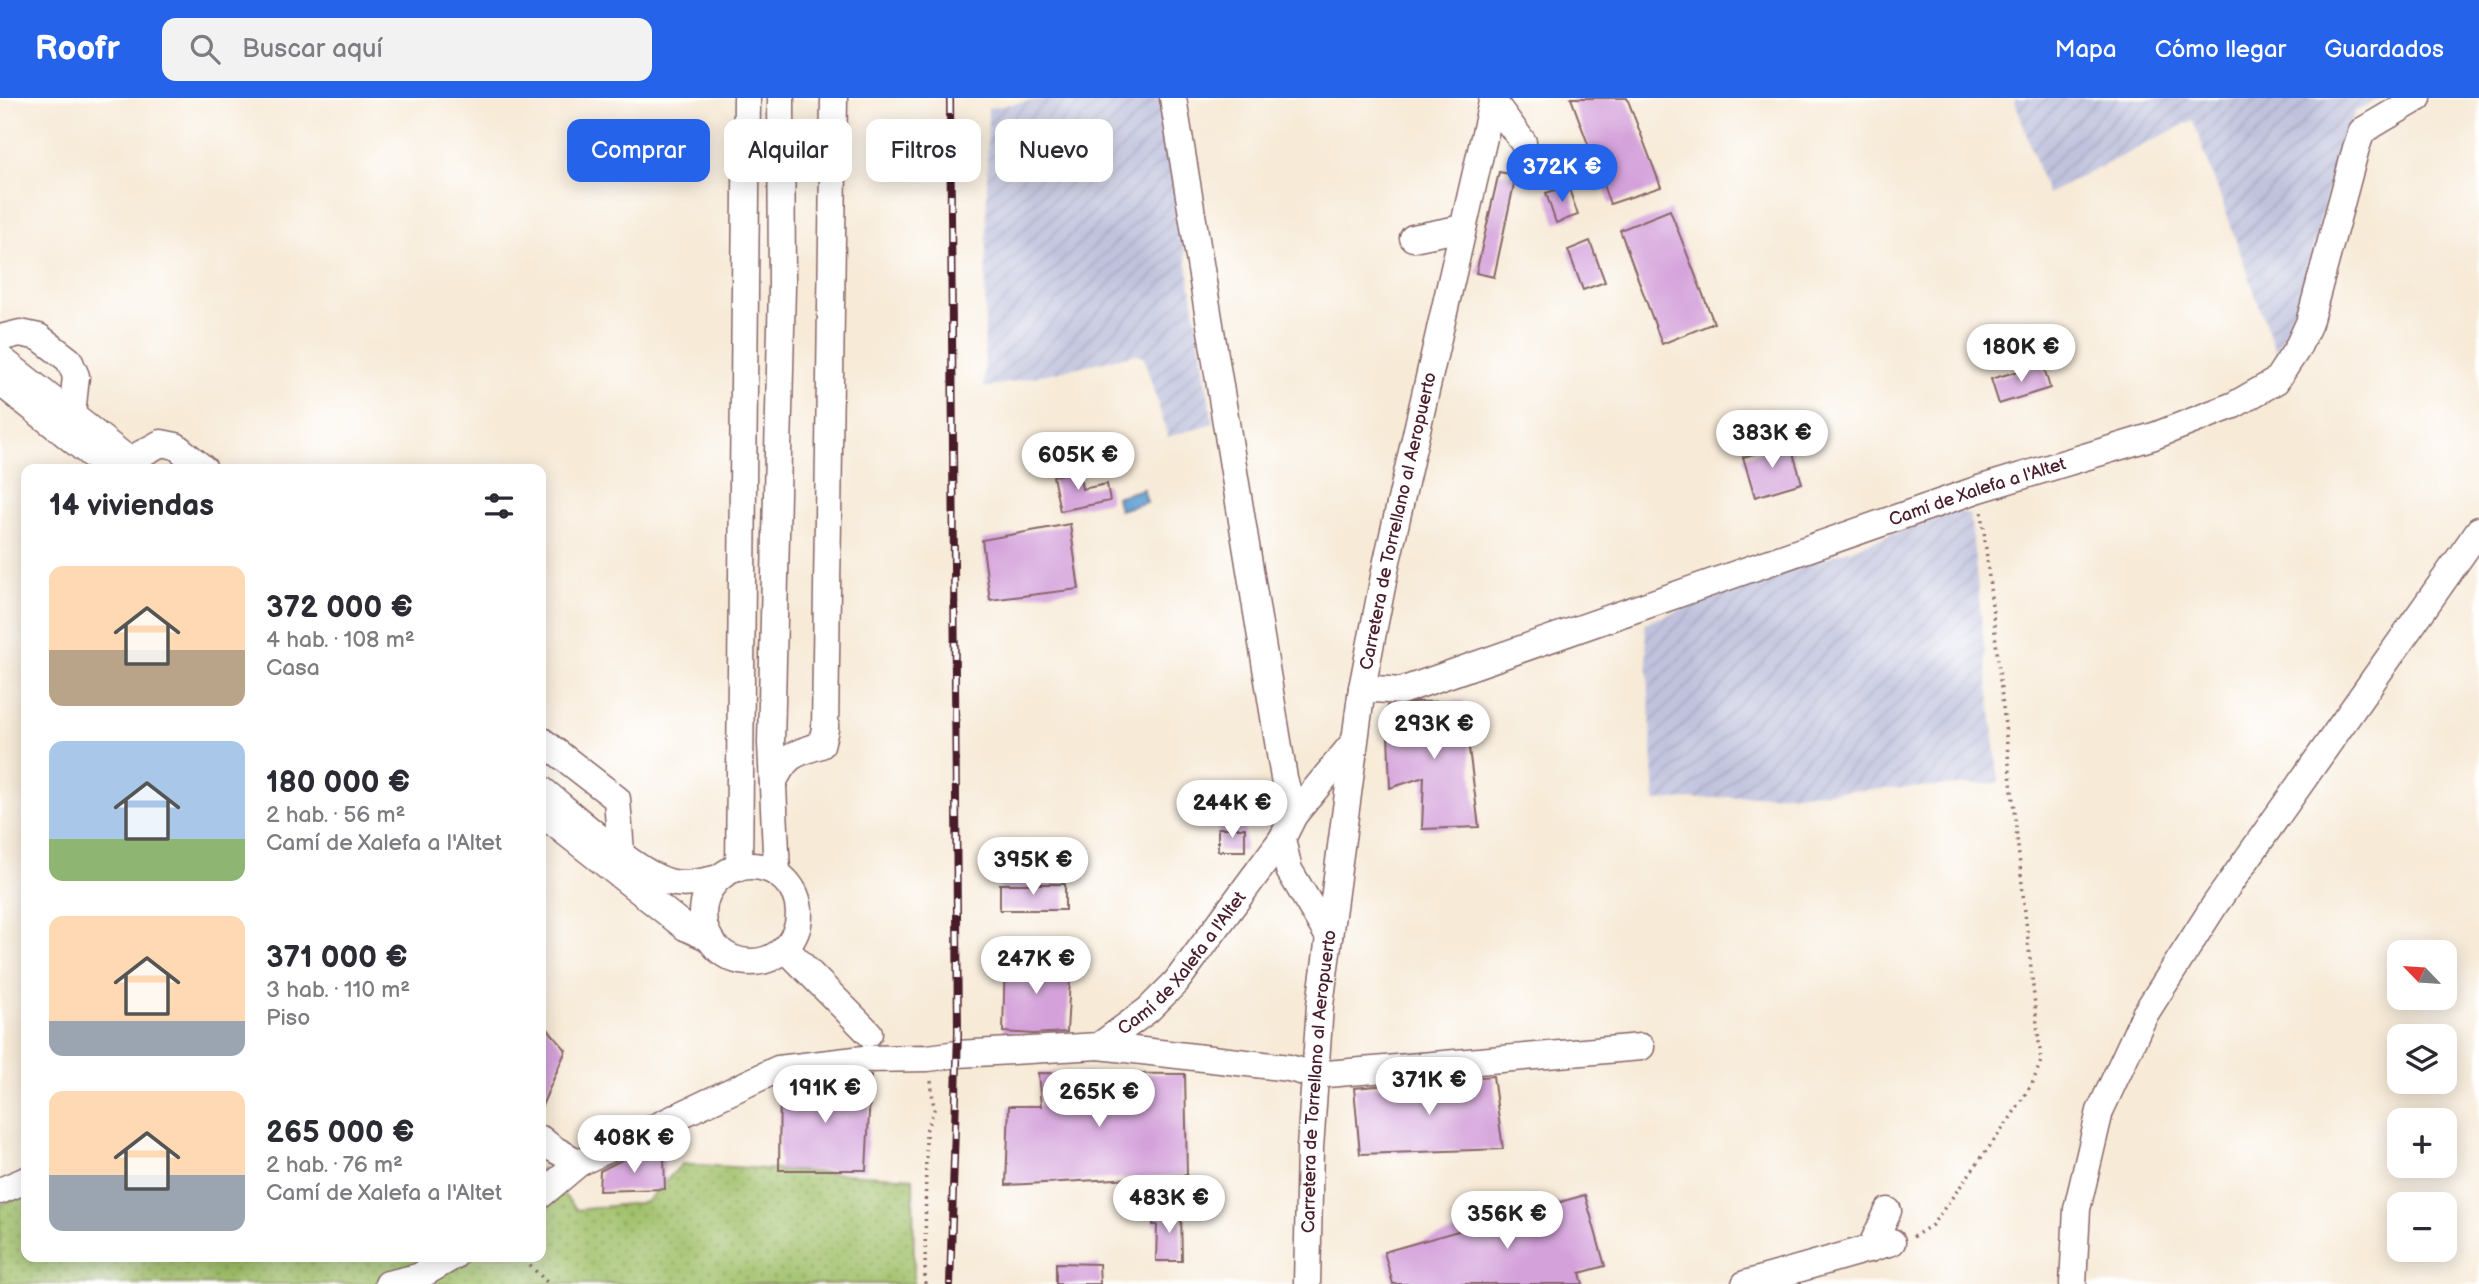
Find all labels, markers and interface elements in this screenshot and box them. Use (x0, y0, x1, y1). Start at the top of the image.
search box (162, 18, 652, 81)
text: Roofr (35, 29, 120, 69)
icon: search (186, 30, 224, 68)
text: Buscar aquí (242, 34, 383, 65)
text: Mapa (2055, 35, 2117, 64)
text: Cómo llegar (2155, 35, 2286, 64)
text: Guardados (2324, 35, 2444, 64)
chip: Comprar (567, 119, 710, 182)
chip: Alquilar (724, 119, 852, 182)
chip: Filtros (866, 119, 981, 182)
chip: Nuevo (995, 119, 1113, 182)
pin: 372K € (1505, 144, 1619, 204)
text: 372K € (1522, 153, 1602, 181)
pin: 180K € (1964, 324, 2078, 384)
text: 180K € (1982, 333, 2060, 361)
street label: Carretera de Torrellano al Aeropuerto (1355, 370, 1440, 672)
pin: 383K € (1715, 410, 1829, 470)
text: 383K € (1732, 419, 1812, 447)
pin: 605K € (1021, 432, 1135, 492)
text: 605K € (1038, 441, 1118, 469)
street label: Camí de Xalefa a l'Altet (1886, 453, 2069, 530)
icon: filters (480, 487, 518, 525)
text: 14 viviendas (49, 488, 214, 524)
text: 372 000 € (266, 590, 413, 626)
icon: home (105, 594, 189, 678)
text: 4 hab. · 108 m² (266, 626, 415, 654)
text: Casa (266, 654, 320, 682)
pin: 293K € (1377, 702, 1491, 761)
text: 293K € (1394, 710, 1474, 738)
text: 180 000 € (266, 765, 410, 801)
icon: home (105, 769, 189, 853)
pin: 244K € (1175, 780, 1289, 840)
text: 244K € (1192, 789, 1272, 817)
text: 2 hab. · 56 m² (266, 801, 406, 829)
text: Camí de Xalefa a l'Altet (266, 829, 502, 857)
pin: 395K € (976, 838, 1090, 897)
text: 395K € (993, 846, 1073, 874)
street label: Camí de Xalefa a l'Altet (1113, 887, 1250, 1039)
street label: Carretera de Torrellano al Aeropuerto (1298, 929, 1340, 1233)
pin: 247K € (979, 936, 1093, 996)
text: 371 000 € (266, 940, 408, 976)
north arrow (2387, 940, 2457, 1010)
map controls (2387, 940, 2457, 1262)
icon: home (105, 944, 189, 1028)
text: 247K € (997, 945, 1075, 973)
text: 3 hab. · 110 m² (266, 976, 410, 1004)
text: Piso (266, 1004, 310, 1032)
button: layers (2387, 1024, 2457, 1094)
pin: 371K € (1372, 1058, 1486, 1117)
pin: 191K € (768, 1066, 882, 1125)
text: 371K € (1391, 1066, 1467, 1094)
pin: 265K € (1042, 1070, 1156, 1129)
text: 191K € (789, 1074, 861, 1102)
text: 265K € (1059, 1078, 1139, 1106)
button: + (2387, 1108, 2457, 1178)
text: 265 000 € (266, 1115, 414, 1151)
pin: 408K € (577, 1116, 691, 1175)
icon: home (105, 1119, 189, 1203)
text: 408K € (594, 1124, 674, 1152)
text: 2 hab. · 76 m² (266, 1151, 403, 1179)
pin: 483K € (1112, 1176, 1226, 1235)
text: Camí de Xalefa a l'Altet (266, 1179, 502, 1207)
text: 483K € (1129, 1184, 1209, 1212)
pin: 356K € (1450, 1192, 1564, 1251)
button: − (2387, 1192, 2457, 1262)
text: 356K € (1467, 1200, 1547, 1228)

